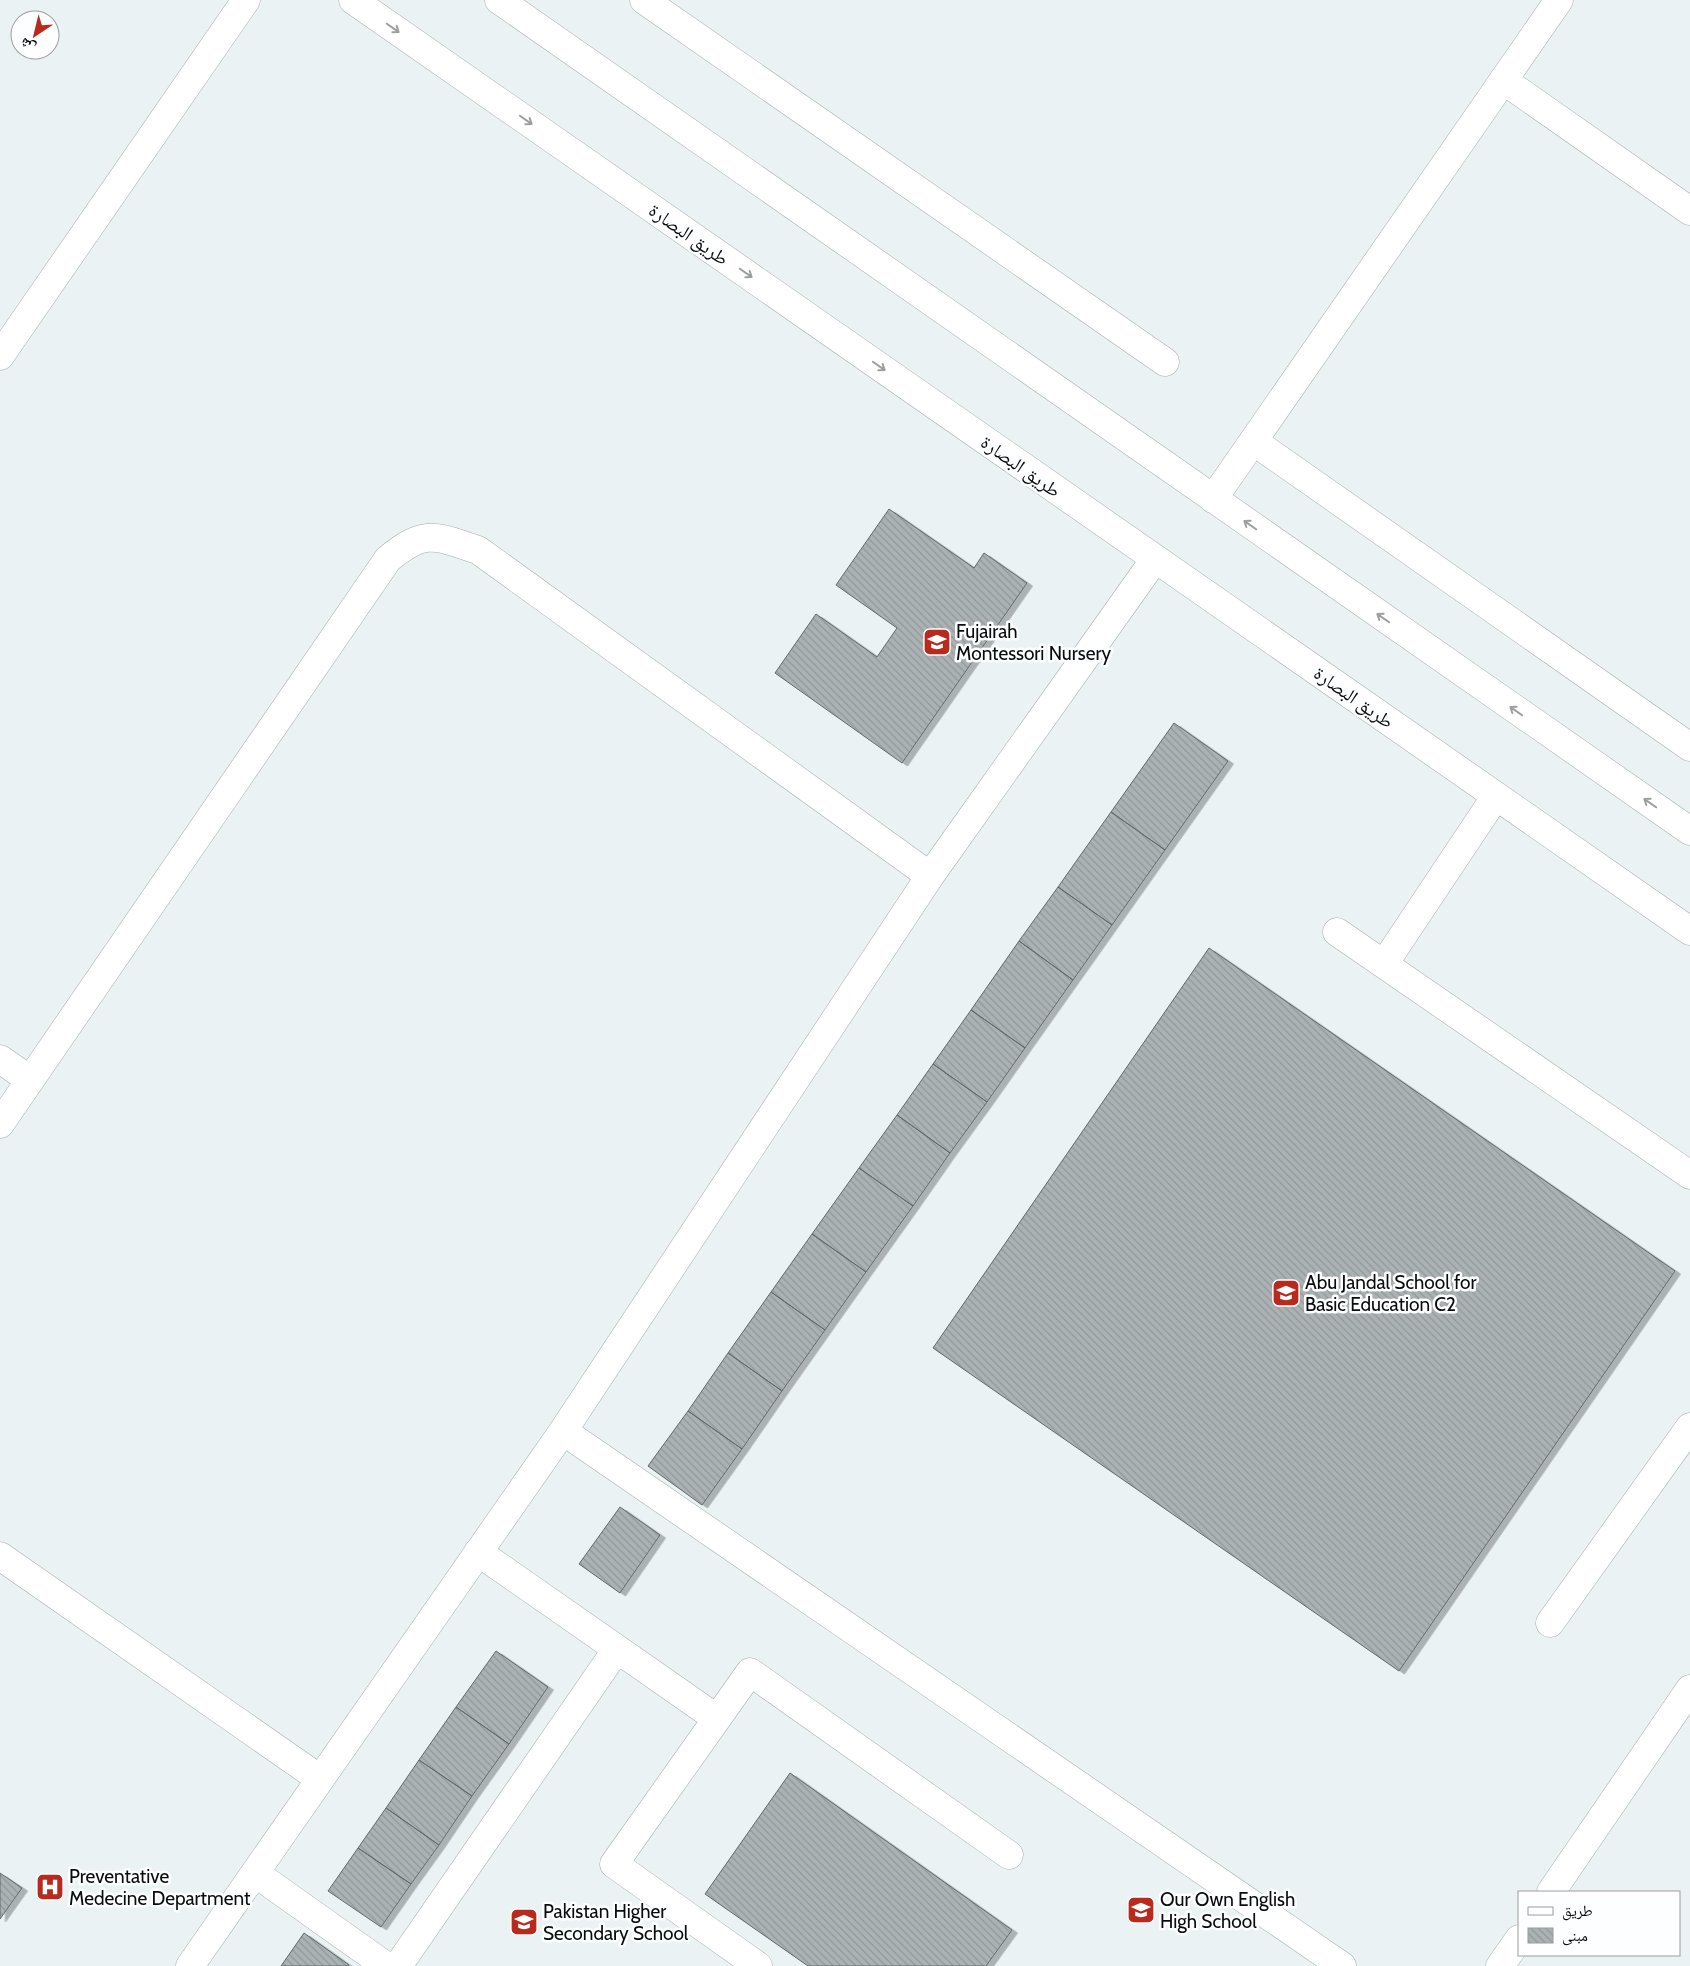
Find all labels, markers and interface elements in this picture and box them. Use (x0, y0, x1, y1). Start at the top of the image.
north arrow (10, 10, 60, 60)
one-way arrow (385, 23, 399, 33)
text: ش (16, 34, 39, 57)
one-way arrow (519, 115, 533, 126)
street label: طريق البصارة (644, 199, 733, 270)
one-way arrow (738, 268, 752, 278)
one-way arrow (872, 361, 886, 371)
street label: طريق البصارة (976, 431, 1065, 502)
one-way arrow (1243, 520, 1257, 530)
one-way arrow (1376, 613, 1390, 623)
place label: Fujairah Montessori Nursery (956, 620, 1111, 665)
school or university icon: Fujairah Montessori Nursery (922, 627, 952, 657)
street label: طريق البصارة (1309, 662, 1398, 733)
one-way arrow (1510, 706, 1524, 716)
one-way arrow (1643, 798, 1657, 808)
place label: Abu Jandal School for Basic Education C2 (1305, 1271, 1477, 1316)
school or university icon: Abu Jandal School for Basic Education C2 (1271, 1278, 1301, 1308)
place label: Preventative Medecine Department (69, 1865, 251, 1910)
hospital icon: Preventative Medecine Department (35, 1872, 65, 1902)
place label: Our Own English High School (1160, 1888, 1295, 1933)
legend (1518, 1891, 1680, 1956)
school or university icon: Our Own English High School (1126, 1895, 1156, 1925)
place label: Pakistan Higher Secondary School (543, 1900, 689, 1945)
text: طريق (1562, 1902, 1593, 1921)
school or university icon: Pakistan Higher Secondary School (509, 1907, 539, 1937)
text: مبنى (1562, 1927, 1588, 1946)

